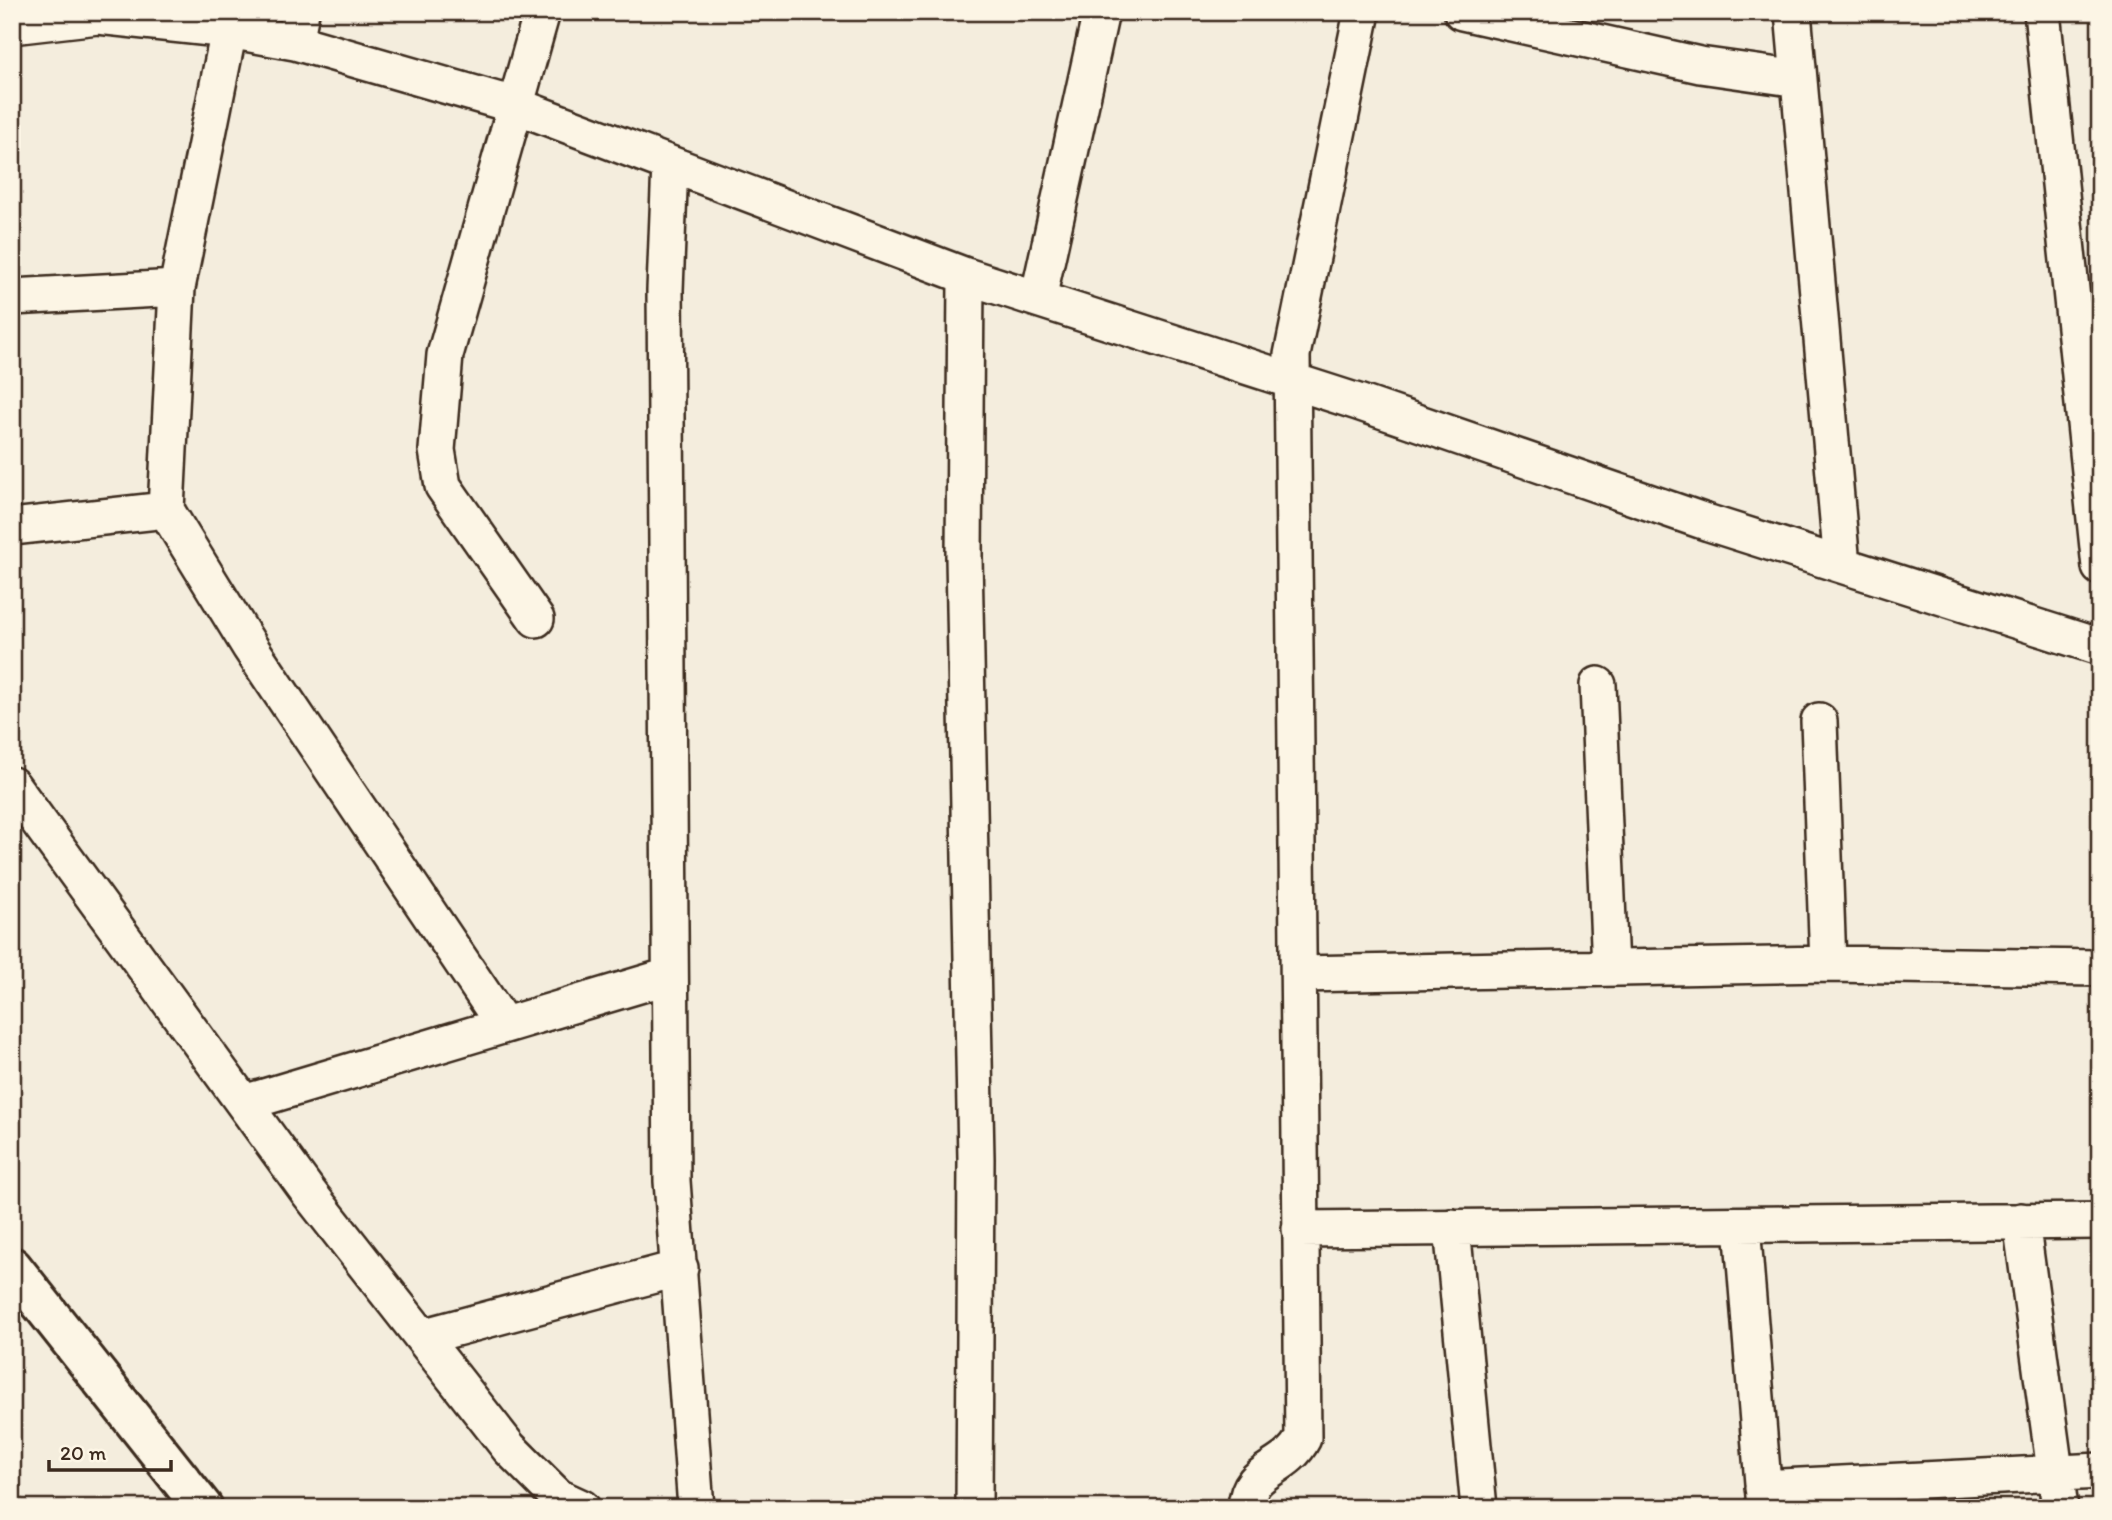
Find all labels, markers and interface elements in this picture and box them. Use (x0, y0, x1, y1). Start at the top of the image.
scale bar (49, 1429, 172, 1473)
text: 20 m (60, 1440, 107, 1465)

